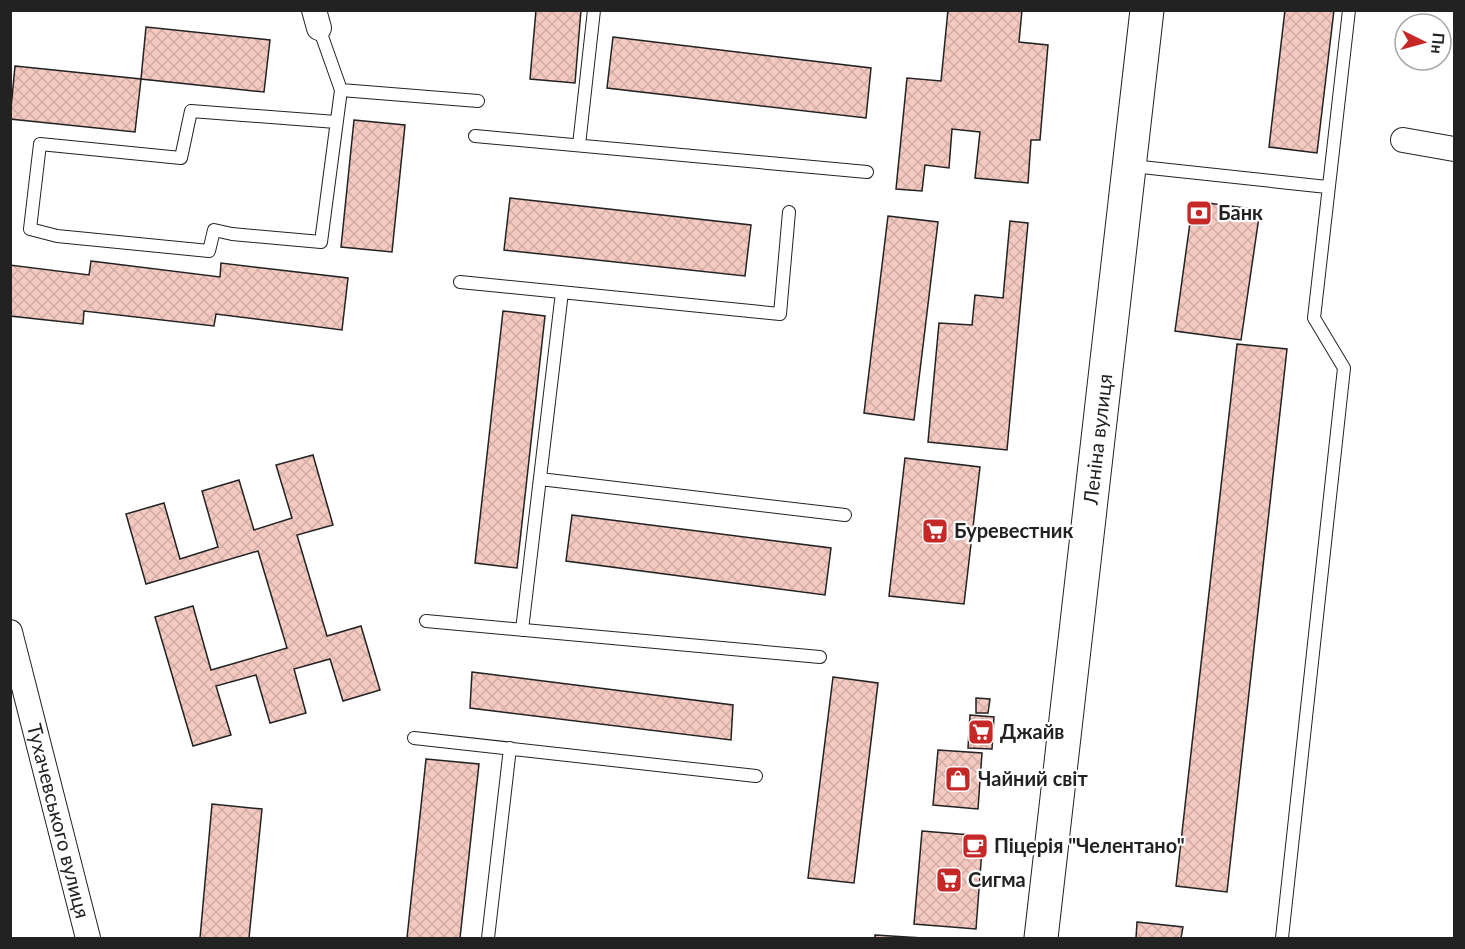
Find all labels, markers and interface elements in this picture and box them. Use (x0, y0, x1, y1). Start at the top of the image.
north arrow (1393, 12, 1453, 72)
text: Пн (1428, 32, 1449, 55)
bank icon: Банк (1184, 198, 1214, 228)
place label: Банк (1218, 200, 1263, 224)
street label: Леніна вулиця (1077, 372, 1116, 507)
supermarket icon: Буревестник (920, 516, 950, 546)
place label: Буревестник (954, 518, 1073, 542)
supermarket icon: Джайв (966, 717, 996, 747)
place label: Джайв (1000, 719, 1064, 743)
street label: Тухачевського вулиця (23, 721, 95, 921)
shop icon: Чайний світ (943, 764, 973, 794)
place label: Чайний світ (978, 766, 1088, 790)
cafe icon: Піцерія "Челентано" (960, 831, 990, 861)
place label: Піцерія "Челентано" (994, 833, 1185, 857)
supermarket icon: Сигма (934, 865, 964, 895)
place label: Сигма (968, 867, 1026, 891)

